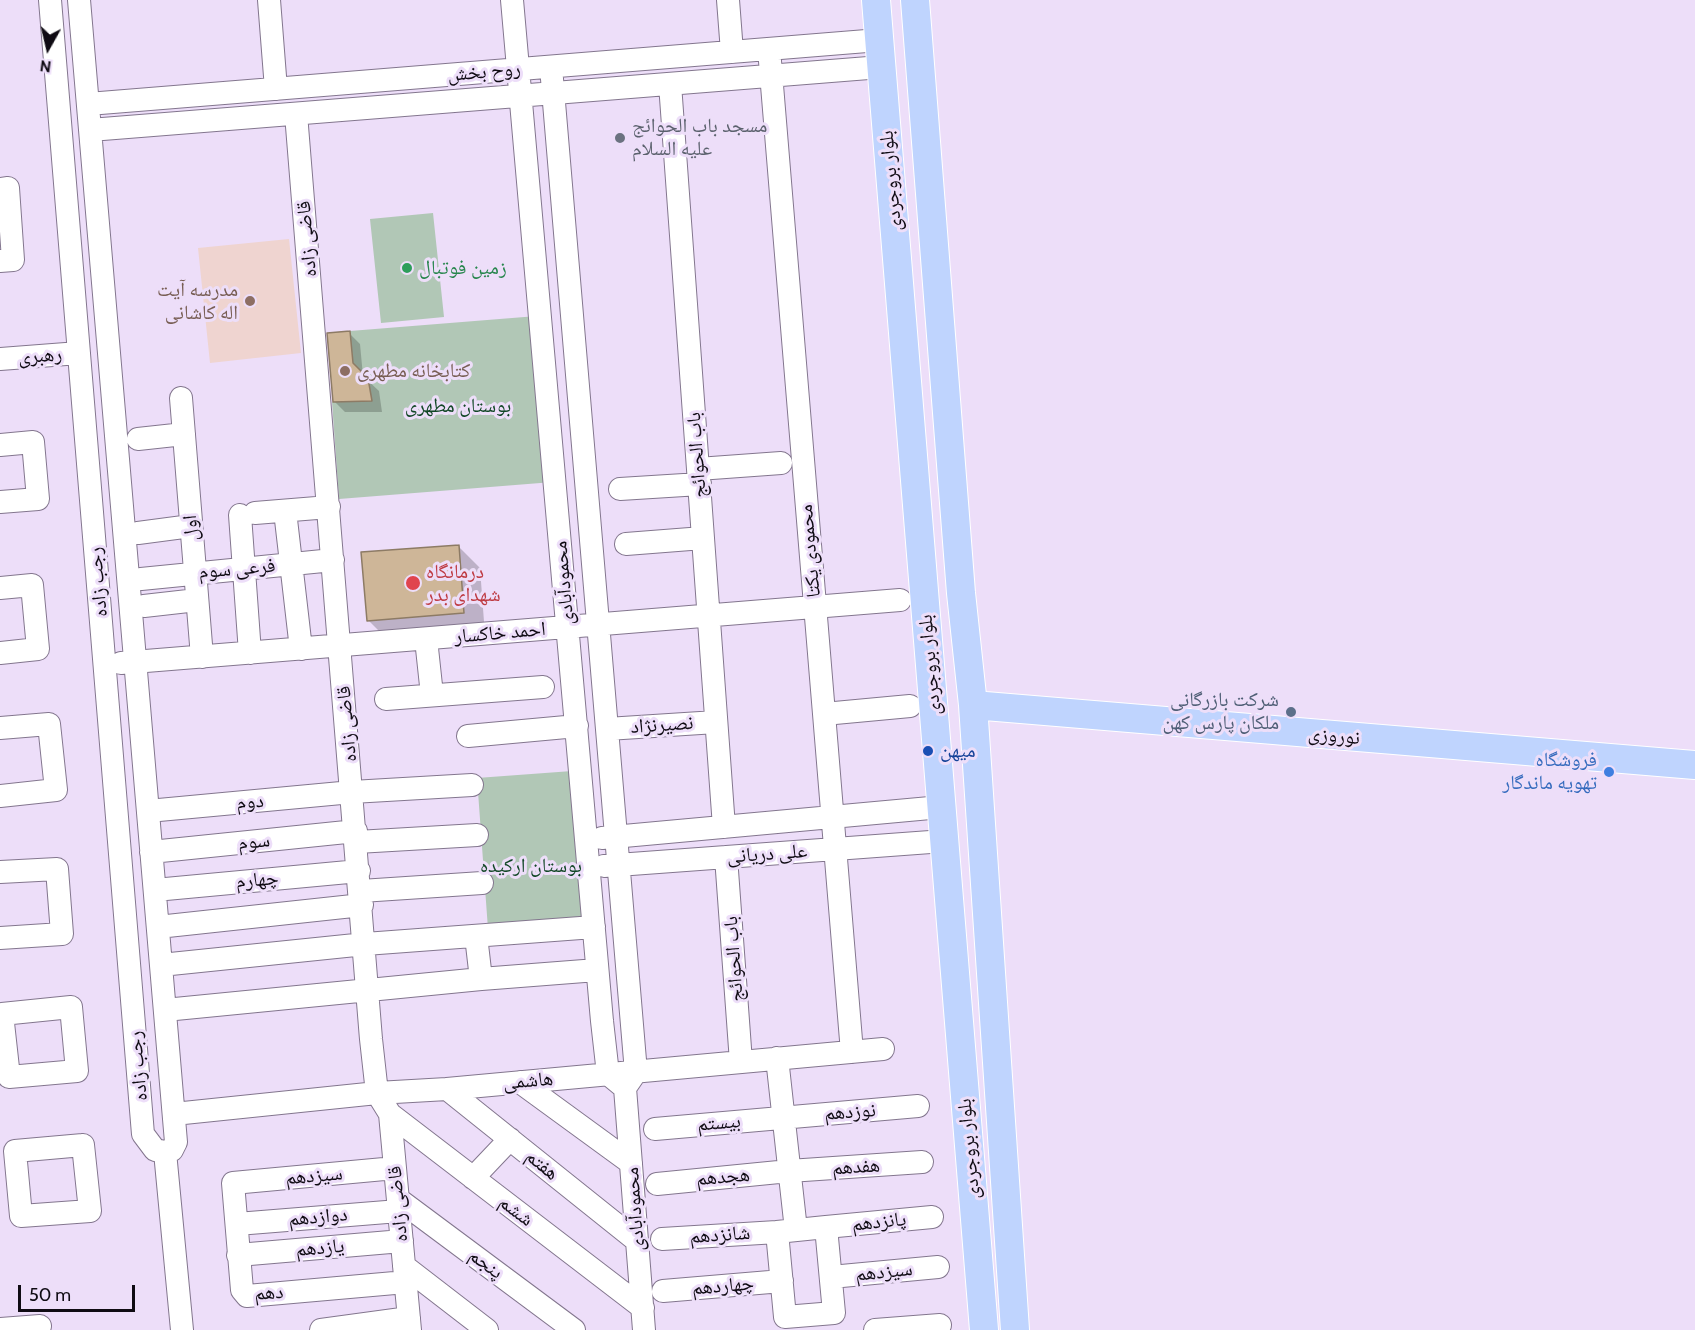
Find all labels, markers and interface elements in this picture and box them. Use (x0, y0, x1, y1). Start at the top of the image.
north arrow (18, 18, 78, 78)
text: N (39, 56, 52, 77)
street label: روح بخش (446, 57, 522, 87)
place label: مسجد باب الحوائج علیه السلام (632, 114, 767, 161)
street label: بلوار بروجردی (875, 130, 907, 232)
marker: مسجد باب الحوائج علیه السلام (613, 131, 627, 145)
street label: قاضی زاده (292, 200, 322, 278)
place label: زمین فوتبال (419, 256, 507, 280)
marker: زمین فوتبال (400, 261, 414, 275)
place label: مدرسه آیت اله کاشانی (157, 278, 238, 325)
marker: مدرسه آیت اله کاشانی (243, 294, 257, 308)
street label: رهبری (17, 342, 63, 370)
place label: کتابخانه مطهری (357, 359, 470, 383)
marker: کتابخانه مطهری (338, 364, 352, 378)
park label: بوستان مطهری (405, 394, 511, 418)
street label: باب الحوائج (682, 411, 712, 499)
street label: محمودی یکتا (794, 503, 826, 599)
street label: اول (178, 514, 204, 542)
street label: محمودآبادی (548, 540, 580, 626)
street label: رجب زاده (83, 546, 113, 618)
street label: فرعی سوم (198, 554, 276, 584)
place label: درمانگاه شهدای بدر (426, 560, 501, 607)
marker: درمانگاه شهدای بدر (404, 574, 422, 592)
street label: بلوار بروجردی (914, 614, 946, 716)
street label: احمد خاکسار (453, 617, 547, 649)
street label: قاضی زاده (332, 685, 362, 763)
place label: شرکت بازرگانی ملکان پارس کهن (1163, 688, 1279, 735)
marker: شرکت بازرگانی ملکان پارس کهن (1284, 705, 1298, 719)
street label: نصیرنژاد (630, 711, 694, 739)
street label: نوروزی (1307, 722, 1361, 750)
place label: میهن (940, 739, 976, 763)
marker: میهن (921, 744, 935, 758)
place label: فروشگاه تهویه ماندگار (1503, 748, 1597, 795)
marker: فروشگاه تهویه ماندگار (1602, 765, 1616, 779)
street label: دوم (235, 789, 265, 815)
street label: سوم (237, 828, 271, 856)
street label: علی دریانی (726, 839, 808, 869)
park label: بوستان ارکیده (480, 854, 582, 878)
street label: چهارم (235, 866, 279, 894)
street label: باب الحوائج (719, 915, 749, 1003)
street label: رجب زاده (123, 1030, 153, 1102)
street label: هاشمی (502, 1067, 554, 1095)
street label: نوزدهم (823, 1098, 877, 1126)
street label: بلوار بروجردی (953, 1098, 985, 1200)
street label: بیستم (696, 1109, 742, 1137)
street label: هفتم (521, 1144, 563, 1186)
street label: هفدهم (831, 1153, 881, 1181)
street label: سیزدهم (284, 1162, 344, 1190)
street label: هجدهم (695, 1163, 751, 1191)
street label: قاضی زاده (383, 1165, 413, 1243)
street label: محمودآبادی (620, 1166, 650, 1252)
street label: ششم (494, 1190, 538, 1232)
street label: دوازدهم (288, 1202, 348, 1232)
street label: پانزدهم (851, 1207, 907, 1237)
street label: شانزدهم (689, 1221, 751, 1249)
street label: یازدهم (295, 1234, 345, 1262)
street label: پنجم (464, 1243, 508, 1285)
street label: سیزدهم (854, 1257, 914, 1287)
street label: چهاردهم (691, 1271, 755, 1301)
scale bar (21, 1273, 138, 1311)
street label: دهم (254, 1280, 284, 1306)
text: 50 m (29, 1284, 71, 1306)

